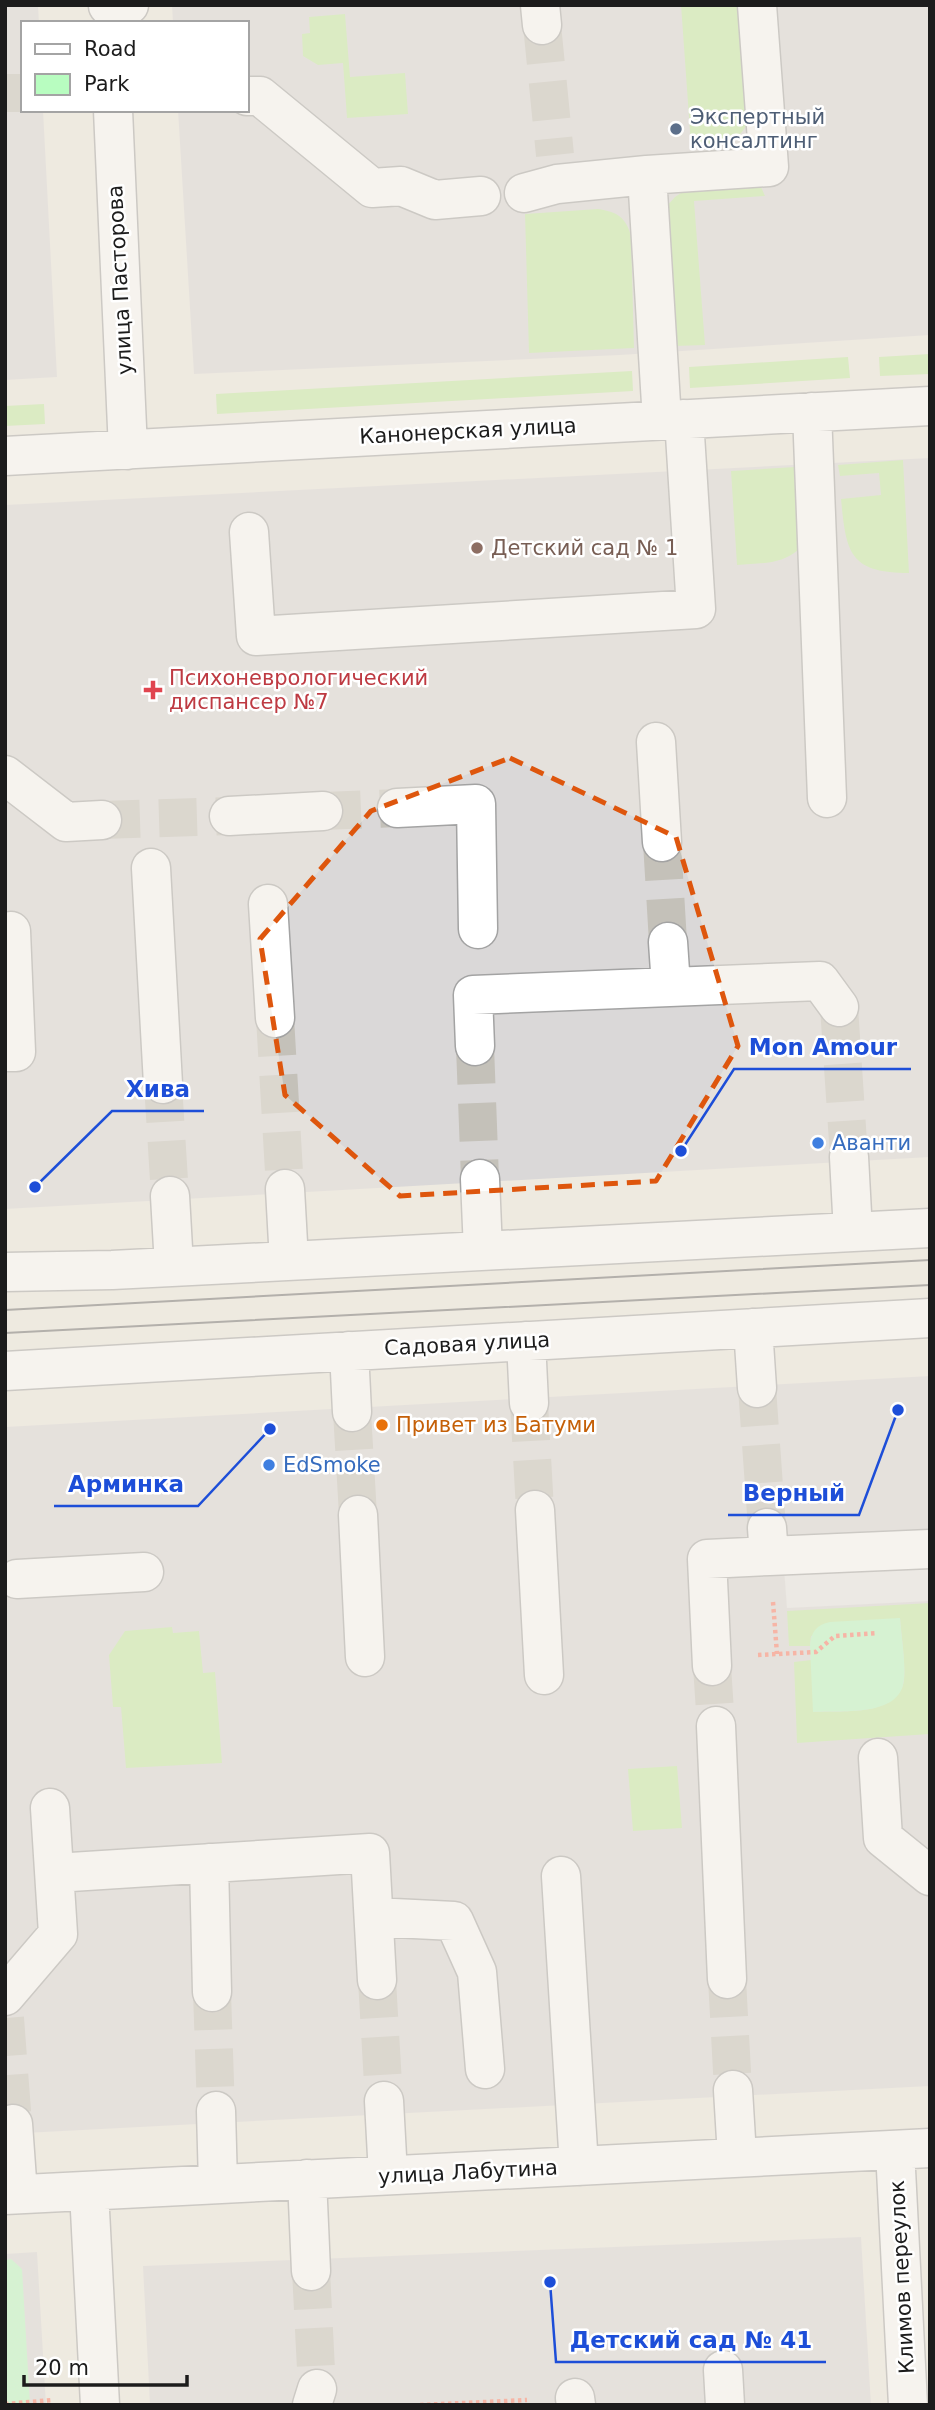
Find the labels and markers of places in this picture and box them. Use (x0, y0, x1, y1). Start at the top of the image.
place label: Экспертный консалтинг (690, 105, 825, 153)
marker: Экспертный консалтинг (668, 121, 684, 137)
place label: Детский сад № 1 (491, 536, 678, 560)
marker: Детский сад № 1 (469, 540, 485, 556)
place label: Психоневрологический диспансер №7 (169, 666, 428, 714)
marker: Психоневрологический диспансер №7 (143, 680, 163, 700)
callout: Mon Amour (734, 1025, 911, 1069)
callout: Хива (112, 1067, 204, 1111)
place label: Аванти (832, 1131, 911, 1155)
marker: Аванти (810, 1135, 826, 1151)
place label: Привет из Батуми (396, 1413, 596, 1437)
marker: Привет из Батуми (374, 1417, 390, 1433)
place label: EdSmoke (283, 1453, 381, 1477)
marker: EdSmoke (261, 1457, 277, 1473)
callout: Арминка (54, 1462, 198, 1506)
callout: Верный (728, 1471, 859, 1515)
callout: Детский сад № 41 (556, 2318, 826, 2362)

